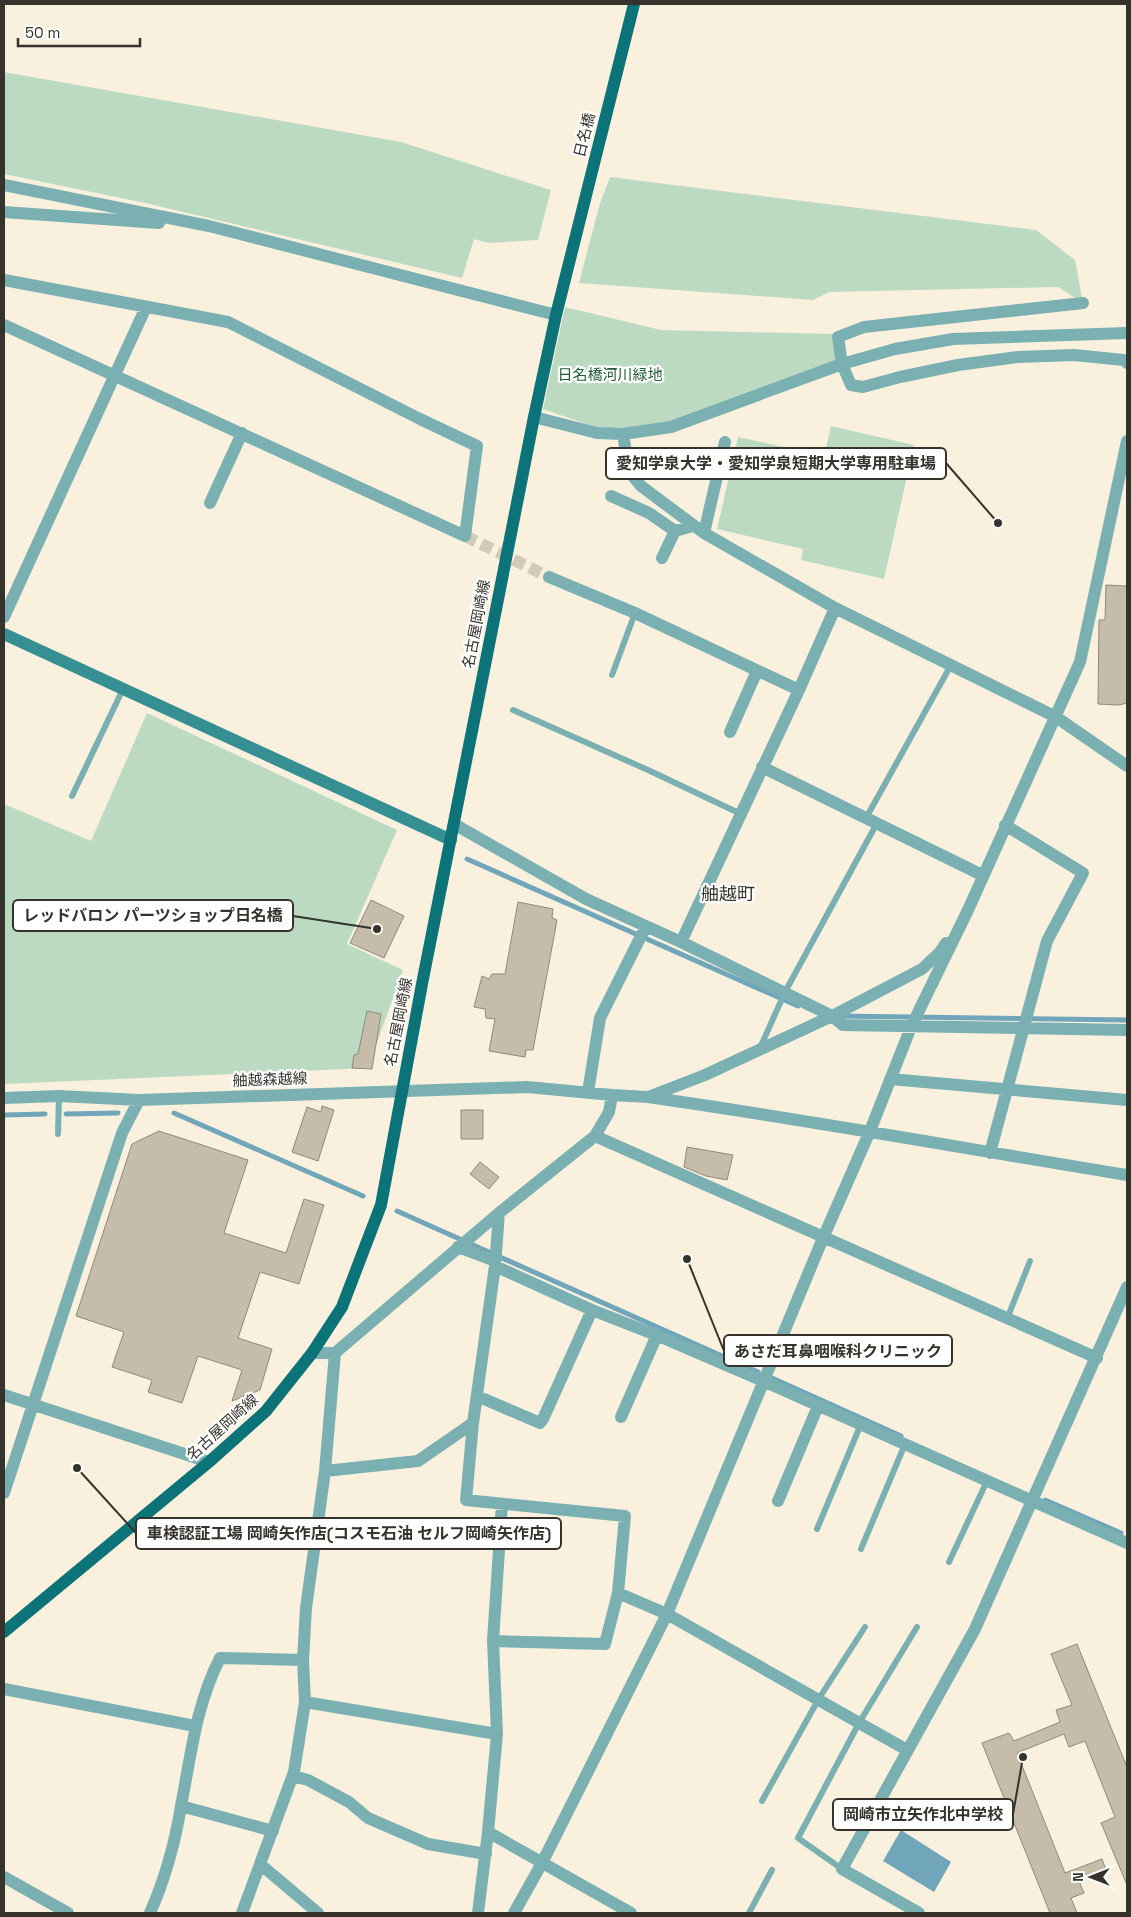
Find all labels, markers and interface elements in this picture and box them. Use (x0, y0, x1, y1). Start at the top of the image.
scale bar (18, 15, 140, 47)
text: 50 m (25, 23, 60, 42)
street label: 日名橋 (569, 111, 599, 159)
park label: 日名橋河川緑地 (557, 365, 663, 384)
callout: 愛知学泉大学・愛知学泉短期大学専用駐車場 (606, 448, 946, 479)
text: 愛知学泉大学・愛知学泉短期大学専用駐車場 (616, 453, 936, 474)
street label: 名古屋岡崎線 (458, 578, 494, 670)
district label: 舳越町 (701, 882, 755, 905)
callout: レッドバロン パーツショップ日名橋 (13, 900, 293, 931)
text: レッドバロン パーツショップ日名橋 (23, 905, 283, 926)
street label: 名古屋岡崎線 (380, 976, 416, 1068)
street label: 舳越森越線 (232, 1068, 308, 1090)
callout: あさだ耳鼻咽喉科クリニック (724, 1335, 952, 1366)
text: あさだ耳鼻咽喉科クリニック (734, 1341, 942, 1362)
street label: 名古屋岡崎線 (182, 1390, 262, 1464)
callout: 車検認証工場 岡崎矢作店(コスモ石油 セルフ岡崎矢作店) (136, 1518, 561, 1549)
text: 車検認証工場 岡崎矢作店(コスモ石油 セルフ岡崎矢作店) (147, 1523, 551, 1544)
callout: 岡崎市立矢作北中学校 (833, 1799, 1013, 1830)
text: 岡崎市立矢作北中学校 (843, 1804, 1003, 1825)
north arrow (1066, 1852, 1116, 1902)
text: N (1069, 1872, 1087, 1882)

